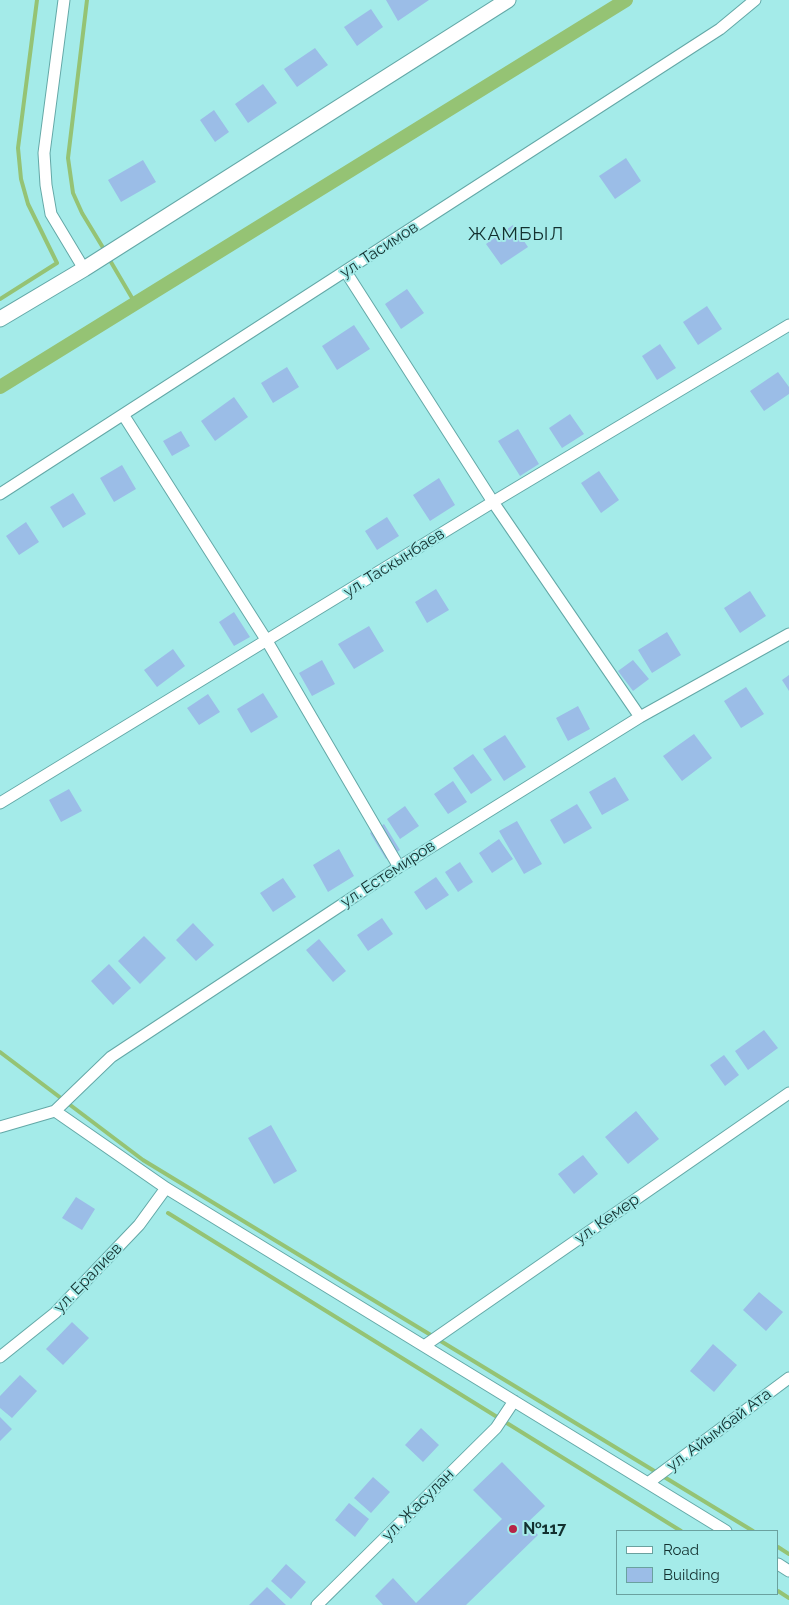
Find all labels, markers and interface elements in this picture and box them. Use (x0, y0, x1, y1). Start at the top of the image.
street label: ул. Тасимов (336, 218, 422, 282)
district label: ЖАМБЫЛ (467, 223, 565, 245)
street label: ул. Таскынбаев (340, 524, 448, 602)
street label: ул. Естемиров (337, 836, 439, 912)
street label: ул. Кемер (571, 1190, 643, 1248)
street label: ул. Ералиев (50, 1239, 126, 1317)
street label: ул. Айымбай Ата (663, 1385, 775, 1475)
street label: ул. Жасулан (378, 1465, 458, 1545)
place label: №117 (523, 1519, 566, 1539)
marker: №117 (507, 1523, 519, 1535)
legend (616, 1530, 779, 1595)
text: Road (663, 1541, 699, 1559)
text: Building (663, 1566, 720, 1584)

